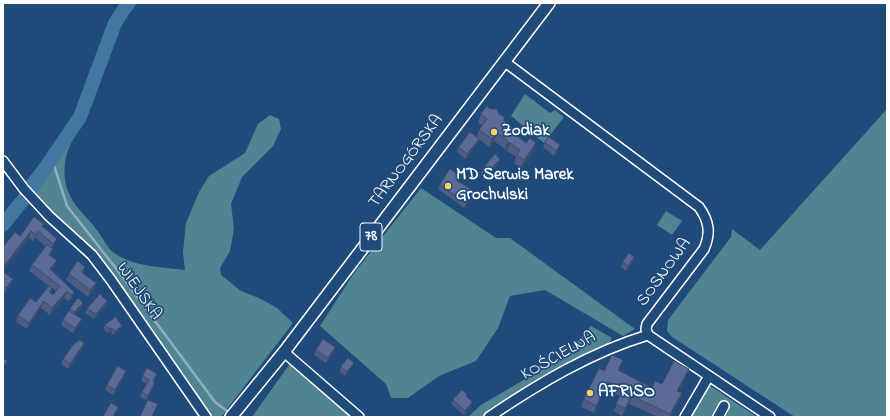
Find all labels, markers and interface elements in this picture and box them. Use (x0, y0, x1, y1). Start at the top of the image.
street label: TARNOGÓRSKA (365, 111, 449, 213)
place label: Zodiak (502, 122, 550, 142)
marker: Zodiak (489, 127, 499, 137)
place label: MD Serwis Marek Grochulski (456, 166, 574, 206)
marker: MD Serwis Marek Grochulski (443, 181, 453, 191)
road number: 78 (360, 223, 382, 251)
street label: SOSNOWA (633, 235, 697, 311)
street label: WIEJSKA (111, 259, 165, 325)
street label: KOŚCIELNA (518, 328, 600, 386)
place label: AFRISO (598, 383, 655, 403)
marker: AFRISO (585, 388, 595, 398)

